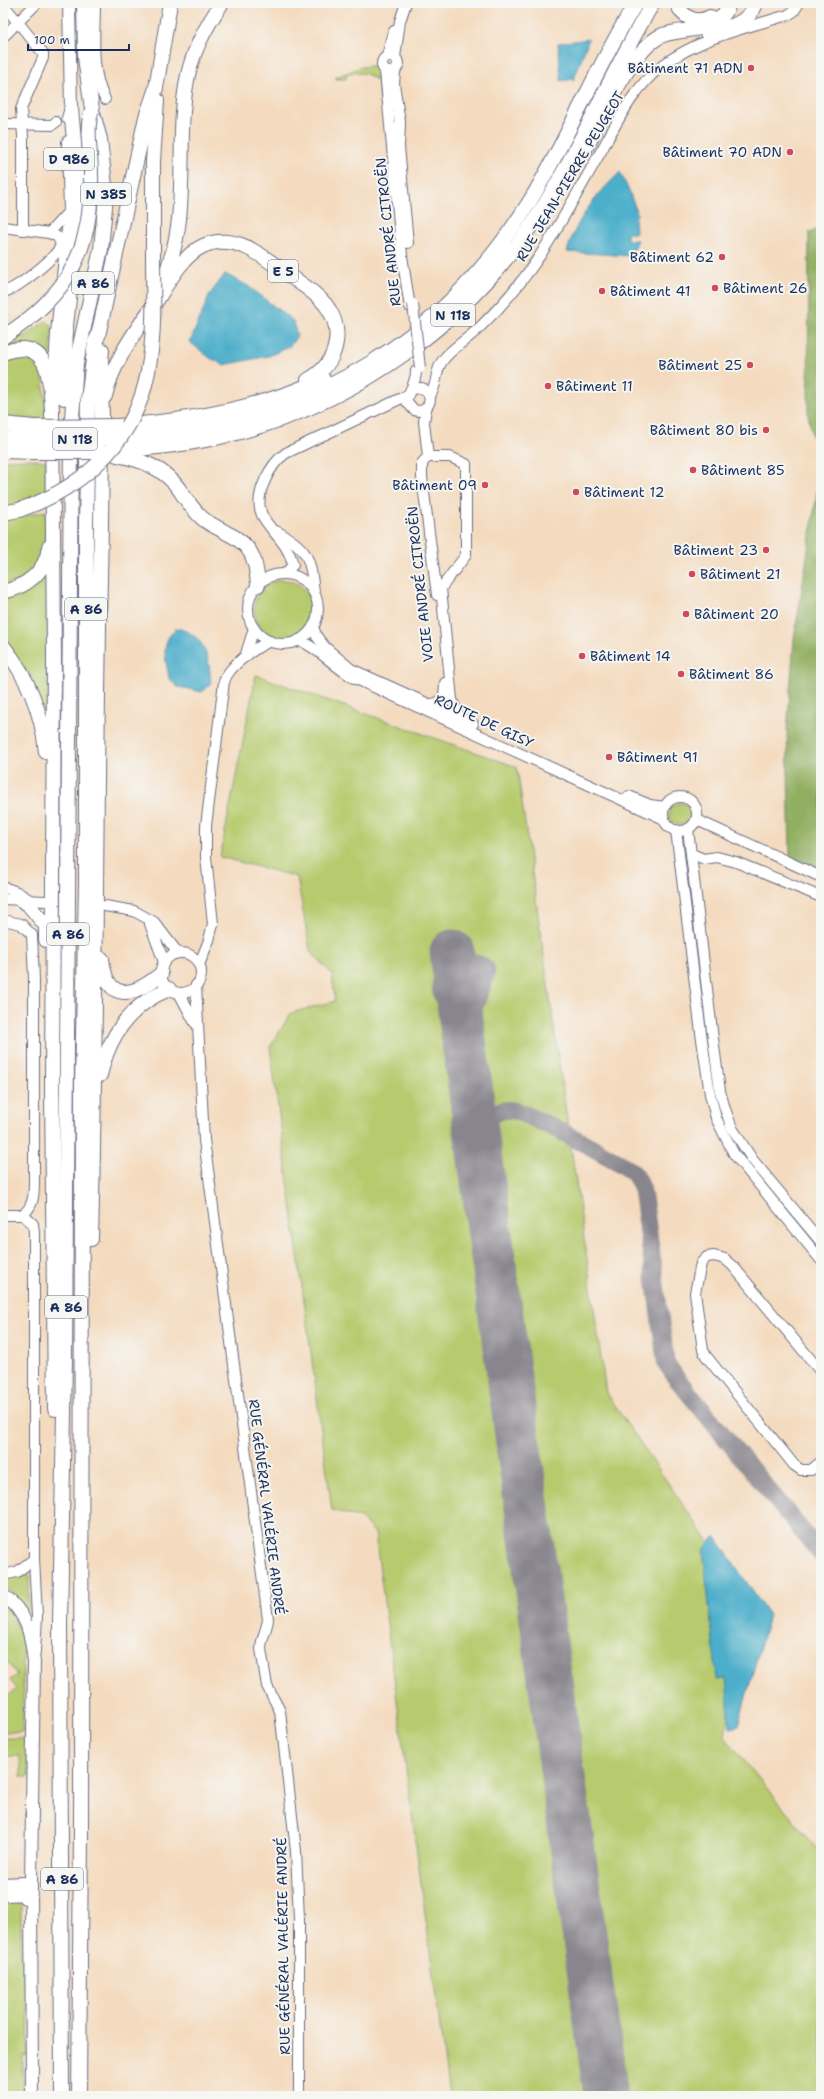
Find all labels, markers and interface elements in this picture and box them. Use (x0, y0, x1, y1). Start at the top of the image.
scale bar (28, 26, 129, 52)
text: 100 m (34, 32, 70, 48)
place label: Bâtiment 71 ADN (628, 59, 743, 77)
marker: Bâtiment 71 ADN (746, 63, 756, 73)
street label: RUE JEAN-PIERRE PEUGEOT (512, 87, 628, 264)
place label: Bâtiment 70 ADN (662, 143, 782, 161)
marker: Bâtiment 70 ADN (785, 147, 795, 157)
road number: D 986 (44, 148, 94, 170)
street label: RUE ANDRÉ CITROËN (371, 157, 405, 307)
road number: N 385 (81, 183, 131, 205)
place label: Bâtiment 62 (630, 248, 714, 266)
marker: Bâtiment 62 (717, 252, 727, 262)
road number: E 5 (268, 260, 298, 282)
road number: A 86 (72, 272, 114, 294)
place label: Bâtiment 26 (723, 279, 808, 297)
place label: Bâtiment 41 (610, 282, 691, 300)
marker: Bâtiment 26 (710, 283, 720, 293)
marker: Bâtiment 41 (597, 286, 607, 296)
road number: N 118 (431, 304, 475, 326)
place label: Bâtiment 25 (658, 356, 742, 374)
marker: Bâtiment 25 (745, 360, 755, 370)
place label: Bâtiment 11 (556, 377, 633, 395)
marker: Bâtiment 11 (543, 381, 553, 391)
place label: Bâtiment 80 bis (650, 421, 758, 439)
marker: Bâtiment 80 bis (761, 425, 771, 435)
road number: N 118 (53, 428, 97, 450)
place label: Bâtiment 85 (701, 461, 785, 479)
marker: Bâtiment 85 (688, 465, 698, 475)
place label: Bâtiment 09 (392, 476, 477, 494)
marker: Bâtiment 09 (480, 480, 490, 490)
place label: Bâtiment 12 (584, 483, 664, 501)
marker: Bâtiment 12 (571, 487, 581, 497)
street label: VOIE ANDRÉ CITROËN (403, 505, 437, 663)
place label: Bâtiment 23 (674, 541, 758, 559)
marker: Bâtiment 23 (761, 545, 771, 555)
place label: Bâtiment 21 (700, 565, 781, 583)
marker: Bâtiment 21 (687, 569, 697, 579)
road number: A 86 (65, 598, 107, 620)
place label: Bâtiment 20 (694, 605, 779, 623)
marker: Bâtiment 20 (681, 609, 691, 619)
place label: Bâtiment 14 (590, 647, 671, 665)
marker: Bâtiment 14 (577, 651, 587, 661)
place label: Bâtiment 86 (689, 665, 774, 683)
marker: Bâtiment 86 (676, 669, 686, 679)
street label: ROUTE DE GISY (431, 690, 537, 752)
place label: Bâtiment 91 (617, 748, 698, 766)
marker: Bâtiment 91 (604, 752, 614, 762)
road number: A 86 (47, 923, 89, 945)
road number: A 86 (45, 1296, 87, 1318)
street label: RUE GÉNÉRAL VALÉRIE ANDRÉ (245, 1398, 289, 1616)
street label: RUE GÉNÉRAL VALÉRIE ANDRÉ (272, 1837, 294, 2055)
road number: A 86 (41, 1868, 83, 1890)

